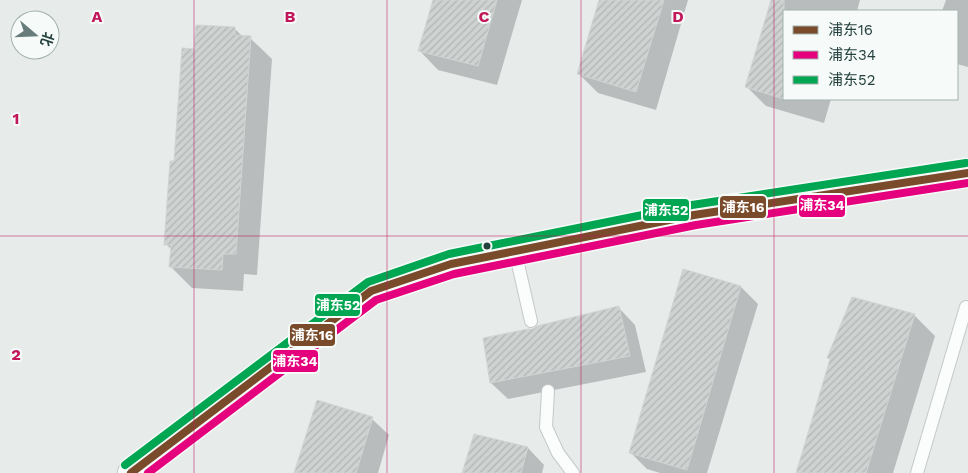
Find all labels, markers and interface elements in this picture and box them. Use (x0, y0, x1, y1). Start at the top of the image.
text: A (92, 7, 103, 26)
text: B (285, 7, 296, 26)
text: C (479, 7, 490, 26)
text: D (672, 7, 684, 26)
north arrow (10, 10, 60, 60)
legend (783, 10, 958, 100)
text: 浦东16 (828, 21, 873, 39)
text: 北 (37, 30, 57, 48)
text: 浦东34 (828, 46, 876, 64)
text: 浦东52 (828, 71, 875, 89)
text: 1 (13, 109, 19, 128)
line badge: 浦东34 (798, 194, 846, 218)
line badge: 浦东16 (719, 195, 767, 219)
text: 浦东34 (799, 197, 845, 213)
line badge: 浦东52 (642, 198, 690, 222)
text: 浦东16 (722, 199, 765, 215)
text: 浦东52 (644, 202, 688, 218)
unlabelled marker (482, 241, 492, 251)
line badge: 浦东52 (314, 293, 361, 317)
text: 浦东52 (316, 297, 360, 313)
line badge: 浦东16 (289, 323, 336, 347)
text: 浦东16 (291, 327, 334, 343)
text: 2 (11, 345, 21, 364)
line badge: 浦东34 (272, 349, 319, 373)
text: 浦东34 (272, 353, 318, 369)

